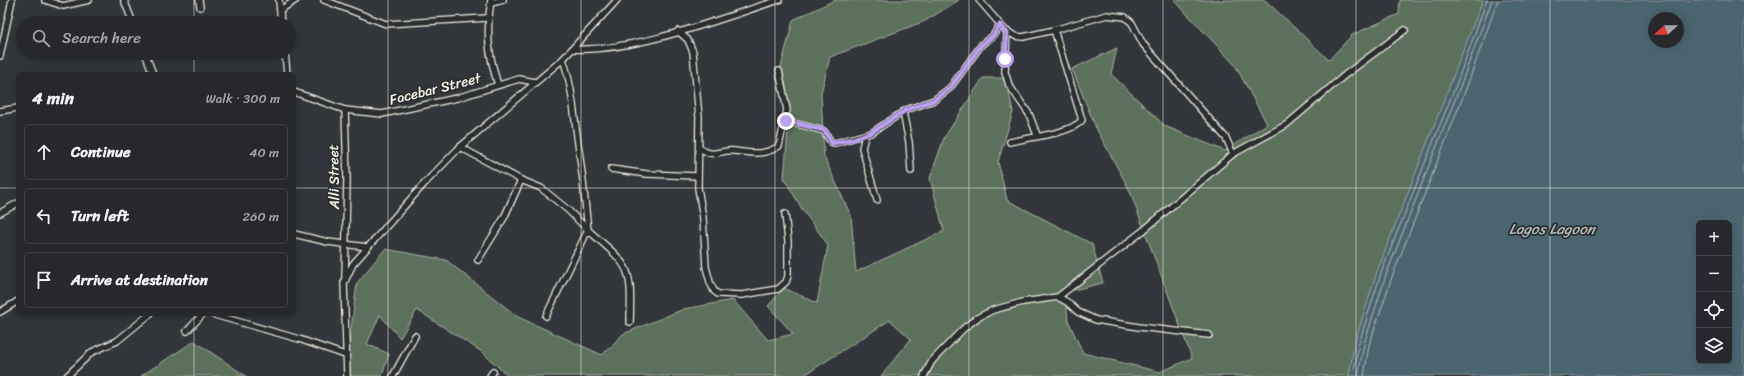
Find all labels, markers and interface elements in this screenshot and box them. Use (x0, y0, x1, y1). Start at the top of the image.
north arrow (1648, 12, 1684, 48)
search box (16, 16, 296, 60)
text: Search here (62, 25, 141, 51)
icon: search (30, 27, 52, 49)
route start (996, 50, 1014, 68)
street label: Facebar Street (387, 65, 485, 112)
text: 4 min (32, 83, 74, 113)
text: Walk · 300 m (206, 87, 280, 110)
route end (777, 112, 795, 130)
text: Continue (71, 139, 131, 165)
icon: ahead (33, 141, 55, 163)
text: 40 m (249, 141, 279, 164)
street label: Alli Street (321, 144, 347, 211)
text: Turn left (71, 203, 129, 229)
icon: left (33, 205, 55, 227)
text: 260 m (243, 205, 279, 228)
water label: Lagos Lagoon (1509, 216, 1597, 242)
map controls (1696, 220, 1732, 364)
button: + (1696, 220, 1732, 256)
button: − (1696, 256, 1732, 292)
text: Arrive at destination (71, 267, 208, 293)
icon: arrive (33, 269, 55, 291)
button: locate (1696, 292, 1732, 328)
button: layers (1696, 328, 1732, 364)

